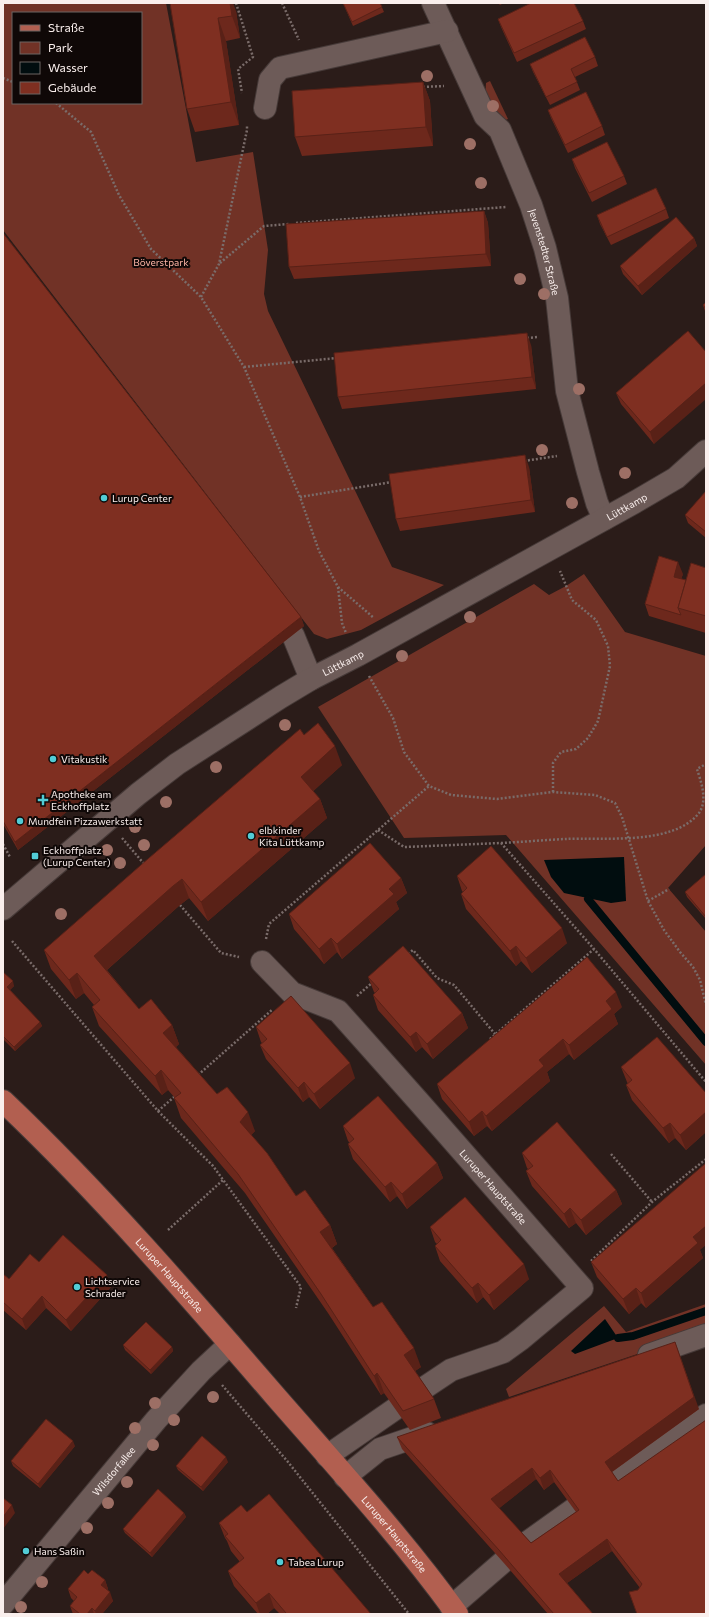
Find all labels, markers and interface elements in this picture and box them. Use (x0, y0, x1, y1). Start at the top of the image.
legend (12, 12, 142, 104)
text: Straße (48, 20, 84, 34)
text: Park (48, 40, 74, 54)
text: Wasser (48, 60, 88, 74)
text: Gebäude (48, 80, 96, 94)
street label: Jevenstedter Straße (527, 207, 562, 296)
park label: Böverstpark (133, 256, 189, 268)
street label: Lüttkamp (604, 490, 649, 523)
place label: Lurup Center (112, 492, 172, 504)
marker: Lurup Center (99, 493, 109, 503)
street label: Lüttkamp (320, 647, 366, 678)
place label: Vitakustik (61, 753, 108, 765)
marker: Vitakustik (48, 754, 58, 764)
place label: Apotheke am Eckhoffplatz (51, 788, 111, 812)
marker: Apotheke am Eckhoffplatz (38, 795, 48, 805)
place label: Mundfein Pizzawerkstatt (28, 815, 142, 827)
marker: Mundfein Pizzawerkstatt (15, 816, 25, 826)
place label: elbkinder Kita Lüttkamp (259, 824, 324, 848)
marker: elbkinder Kita Lüttkamp (246, 831, 256, 841)
place label: Eckhoffplatz (Lurup Center) (43, 844, 111, 868)
marker: Eckhoffplatz (Lurup Center) (30, 851, 40, 861)
street label: Luruper Hauptstraße (457, 1147, 529, 1227)
street label: Luruper Hauptstraße (133, 1236, 206, 1315)
place label: Lichtservice Schrader (85, 1275, 140, 1299)
marker: Lichtservice Schrader (72, 1282, 82, 1292)
street label: Wilsdorfallee (90, 1444, 138, 1498)
street label: Luruper Hauptstraße (359, 1494, 429, 1575)
place label: Hans Saßin (34, 1545, 84, 1557)
marker: Hans Saßin (21, 1546, 31, 1556)
place label: Tabea Lurup (288, 1556, 344, 1568)
marker: Tabea Lurup (275, 1557, 285, 1567)

